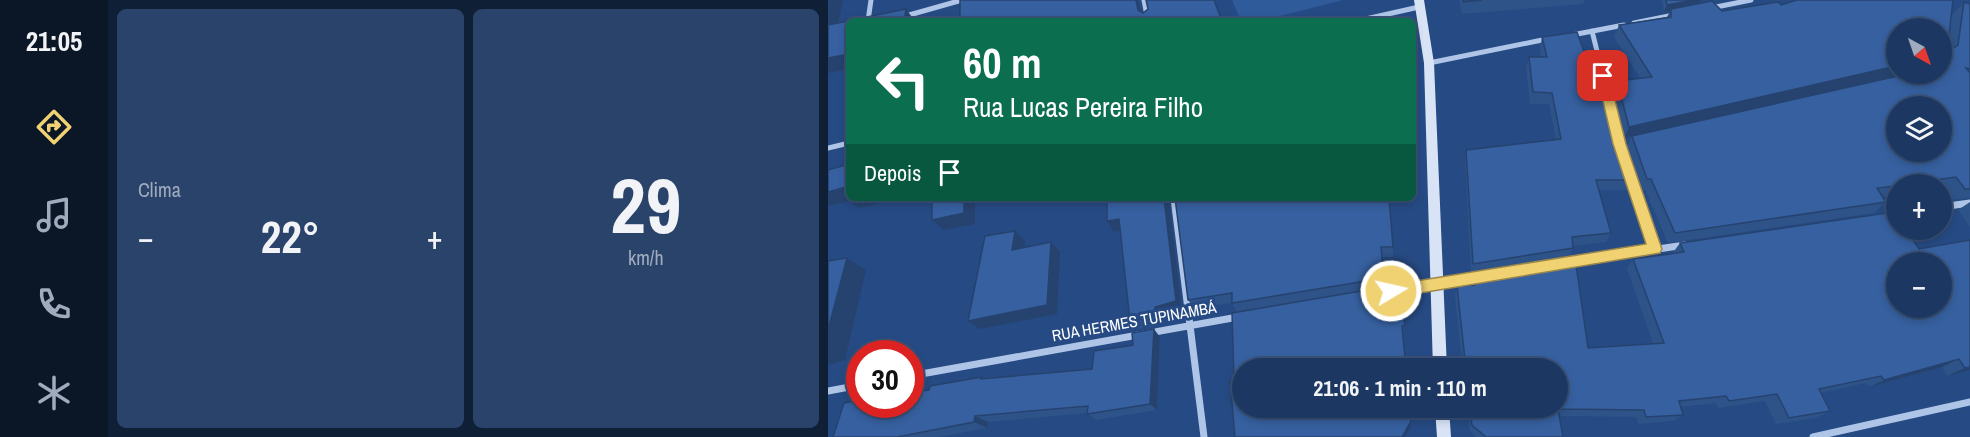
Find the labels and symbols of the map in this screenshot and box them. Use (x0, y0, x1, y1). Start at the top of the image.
north arrow (1886, 18, 1952, 84)
pin (1577, 50, 1628, 101)
position arrow (1359, 259, 1423, 323)
street label: RUA HERMES TUPINAMBÁ (1050, 296, 1218, 346)
speed limit sign: 30 (846, 340, 924, 418)

